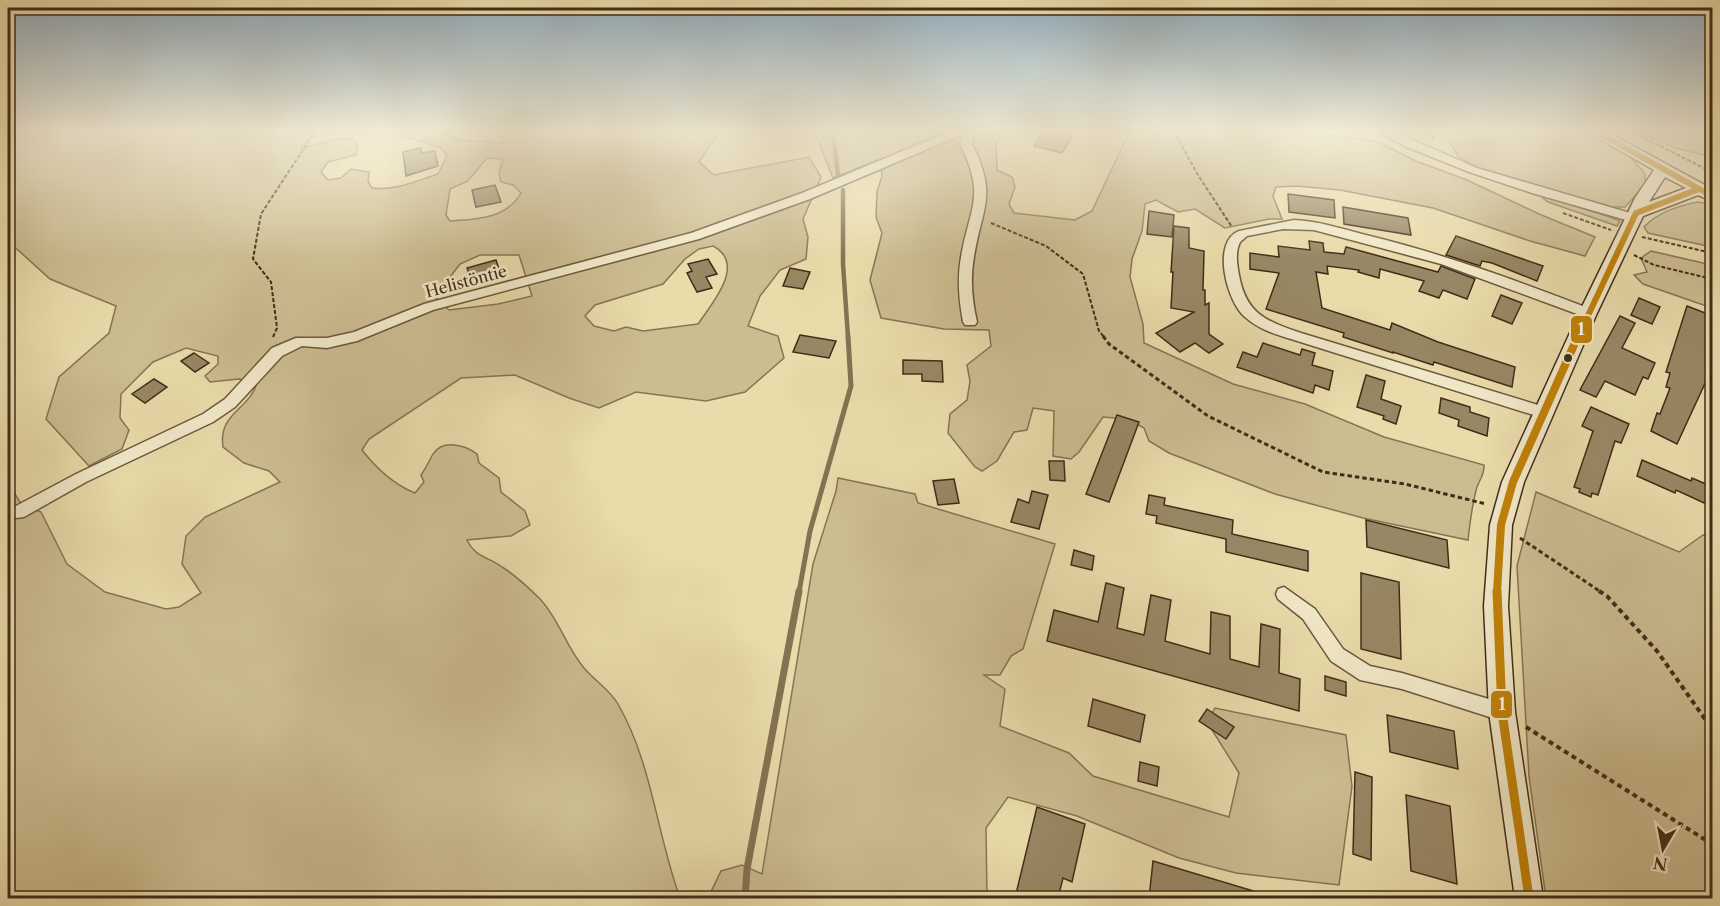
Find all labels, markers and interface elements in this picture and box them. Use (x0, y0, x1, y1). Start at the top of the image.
street label: Helistöntie (423, 260, 509, 302)
line badge: 1 (1570, 315, 1593, 344)
text: 1 (1577, 319, 1585, 339)
unlabelled marker (1562, 352, 1574, 364)
line badge: 1 (1490, 690, 1513, 719)
text: 1 (1498, 694, 1506, 714)
north arrow (1633, 819, 1693, 879)
text: N (1652, 853, 1669, 875)

